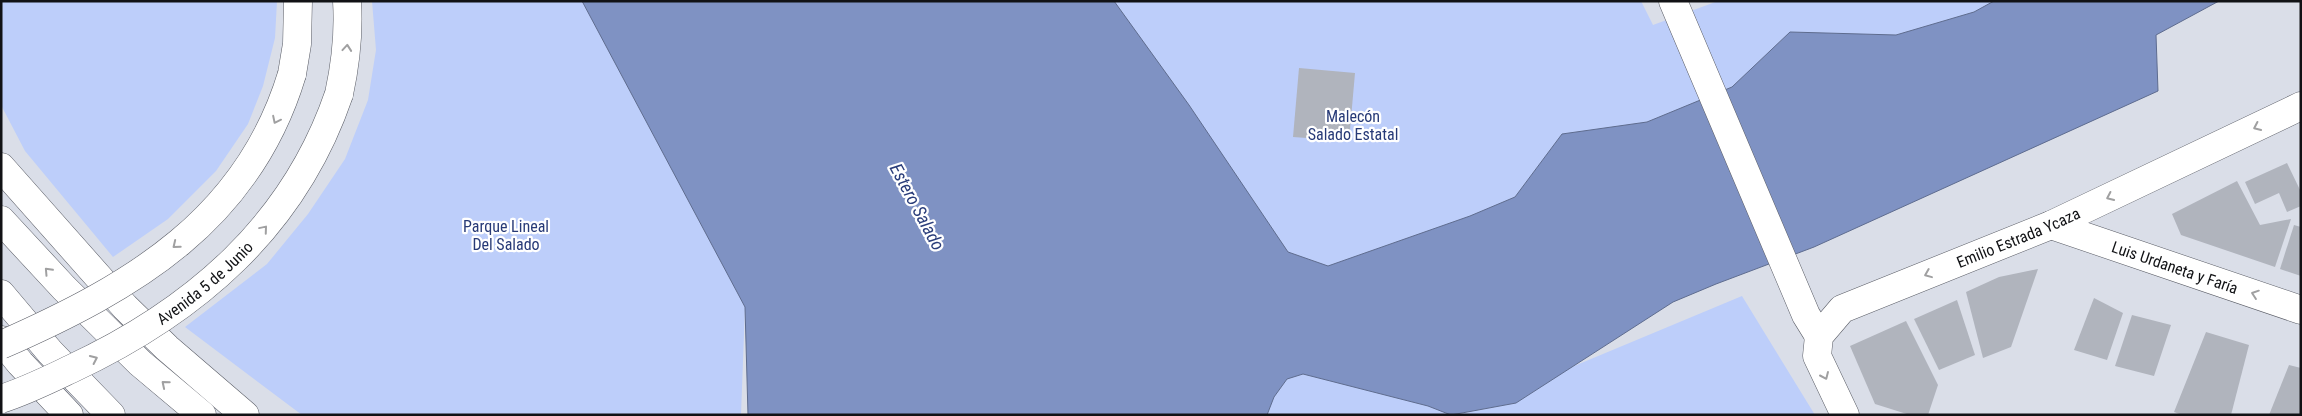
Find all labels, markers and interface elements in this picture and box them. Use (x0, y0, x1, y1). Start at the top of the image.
one-way arrow (341, 44, 352, 52)
park label: Malecón Salado Estatal (1308, 107, 1398, 144)
one-way arrow (272, 115, 282, 124)
one-way arrow (2253, 121, 2262, 131)
water label: Estero Salado (886, 160, 949, 254)
one-way arrow (2106, 191, 2115, 201)
street label: Emilio Estrada Ycaza (1954, 204, 2083, 272)
park label: Parque Lineal Del Salado (463, 217, 549, 254)
one-way arrow (258, 226, 267, 235)
street label: Luis Urdaneta y Faría (2109, 237, 2240, 298)
street label: Avenida 5 de Junio (153, 238, 257, 329)
one-way arrow (172, 240, 181, 249)
one-way arrow (45, 267, 54, 276)
one-way arrow (1924, 268, 1933, 279)
one-way arrow (2251, 290, 2259, 300)
one-way arrow (89, 354, 98, 365)
one-way arrow (1819, 371, 1830, 380)
one-way arrow (162, 381, 171, 389)

